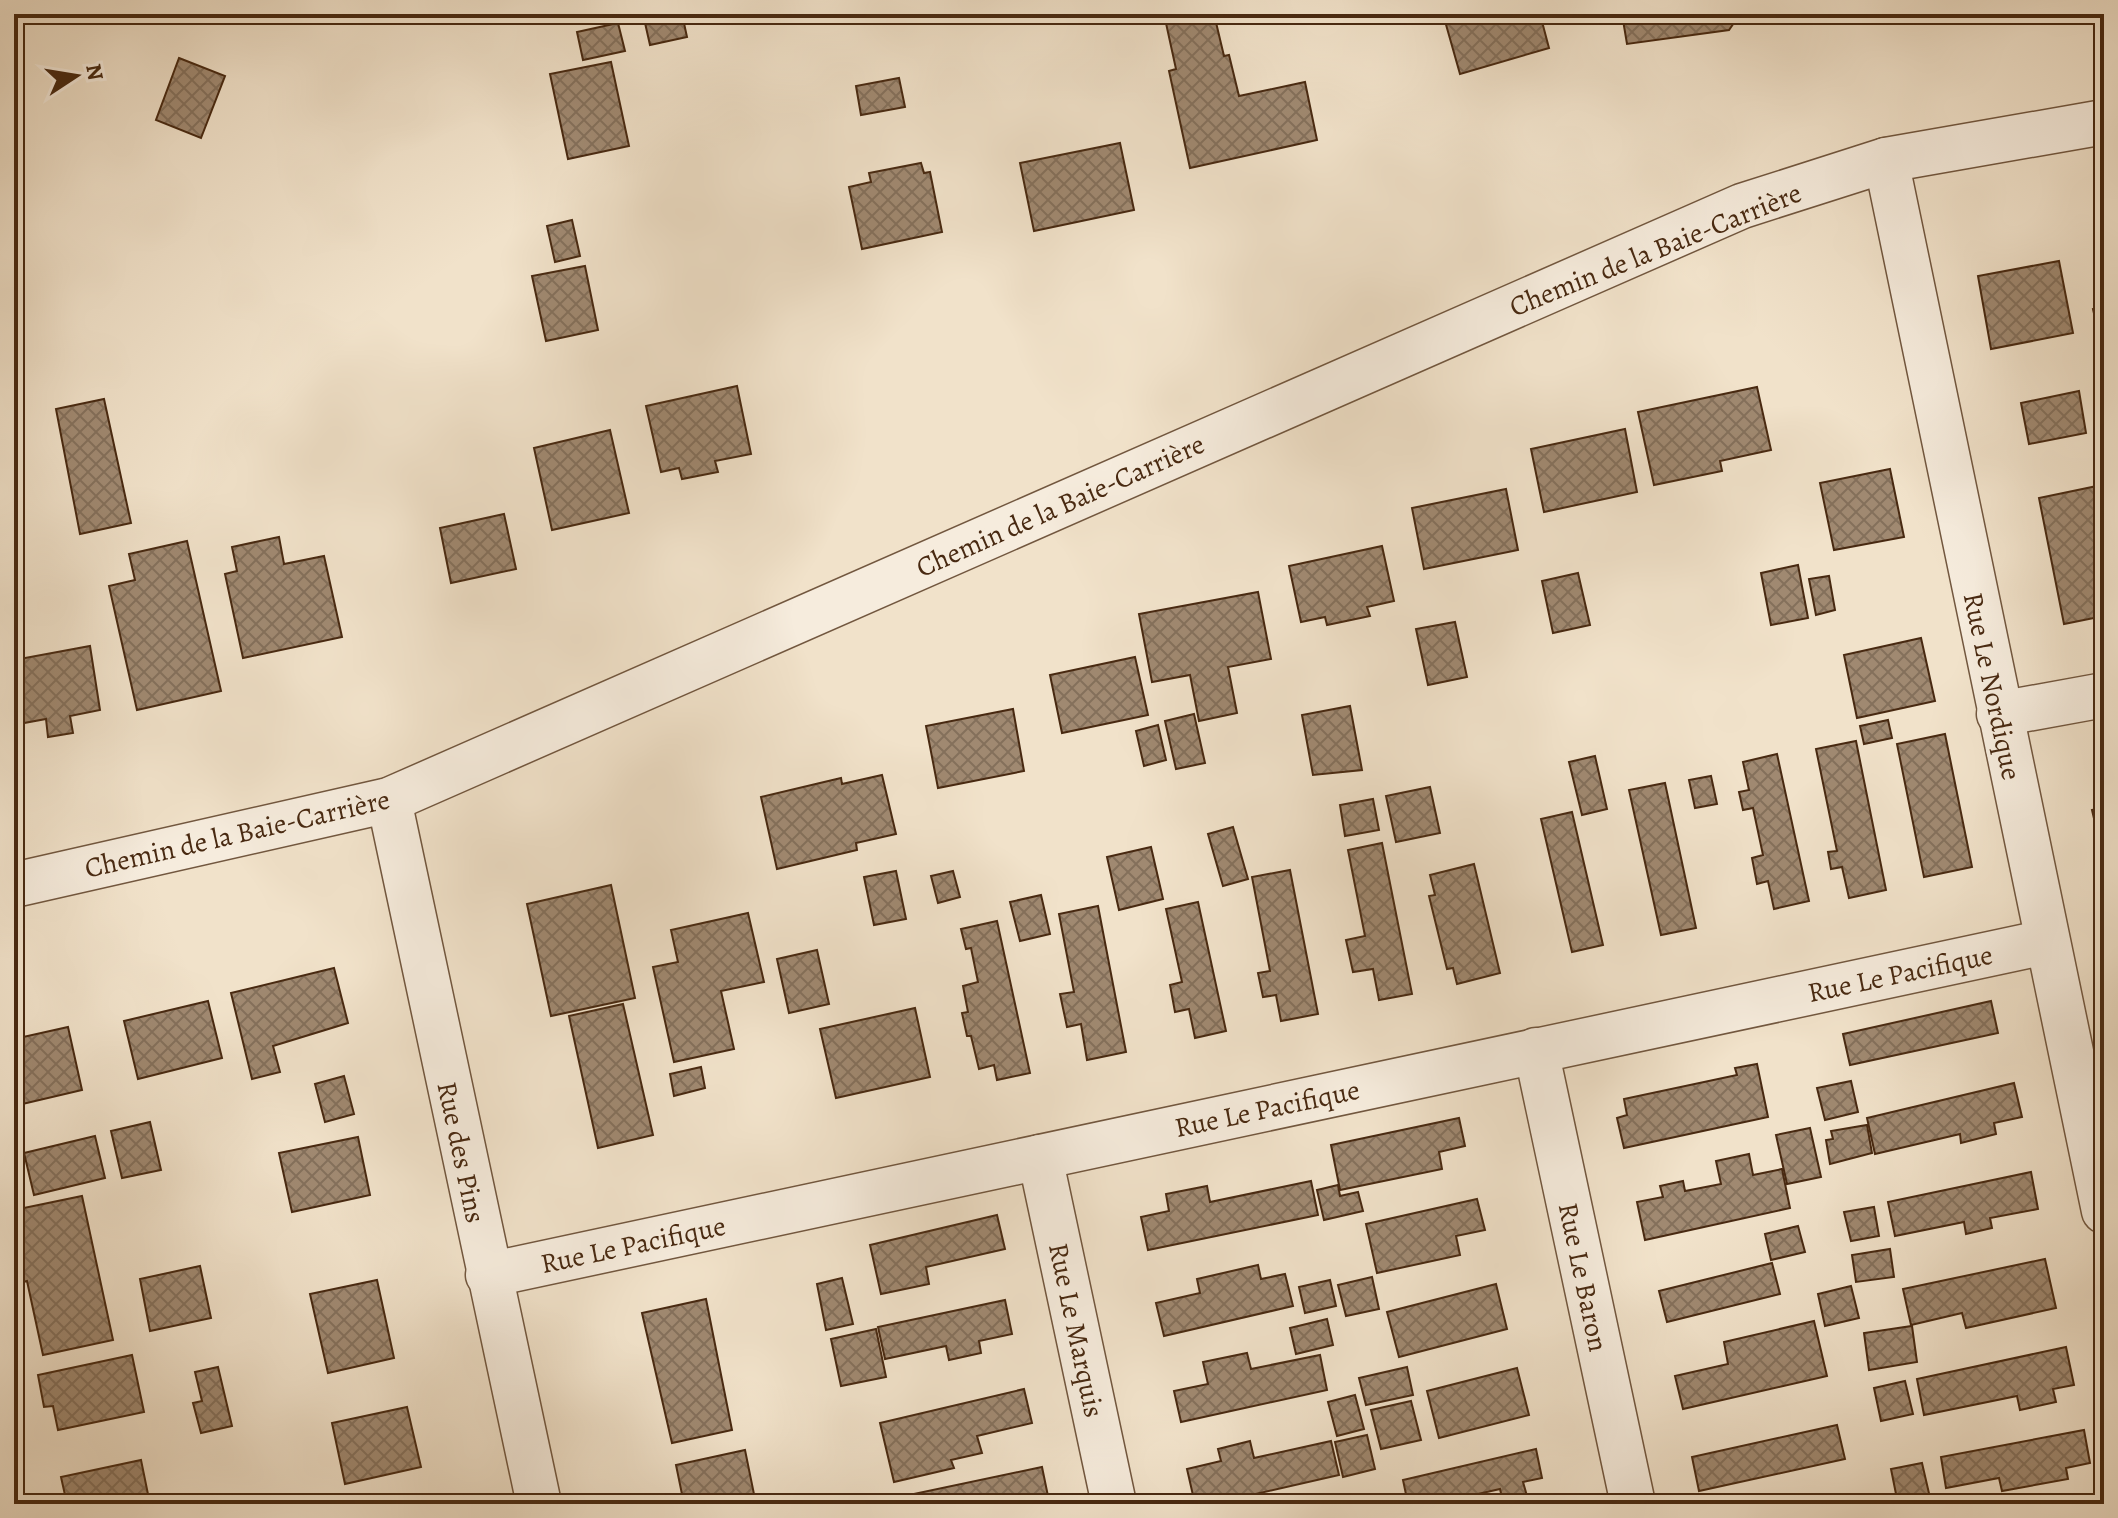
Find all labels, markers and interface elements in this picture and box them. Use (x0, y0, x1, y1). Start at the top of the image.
north arrow (36, 36, 116, 116)
text: N (78, 61, 111, 83)
street label: Chemin de la Baie-Carrière (1504, 174, 1807, 326)
street label: Chemin de la Baie-Carrière (910, 425, 1211, 587)
street label: Rue Le Nordique (1954, 589, 2030, 783)
street label: Chemin de la Baie-Carrière (81, 780, 393, 888)
street label: Rue Le Pacifique (1804, 936, 1996, 1012)
street label: Rue Le Pacifique (1171, 1071, 1363, 1147)
street label: Rue des Pins (428, 1078, 495, 1226)
street label: Rue Le Baron (1549, 1199, 1617, 1355)
street label: Rue Le Pacifique (537, 1207, 729, 1283)
street label: Rue Le Marquis (1039, 1239, 1113, 1421)

